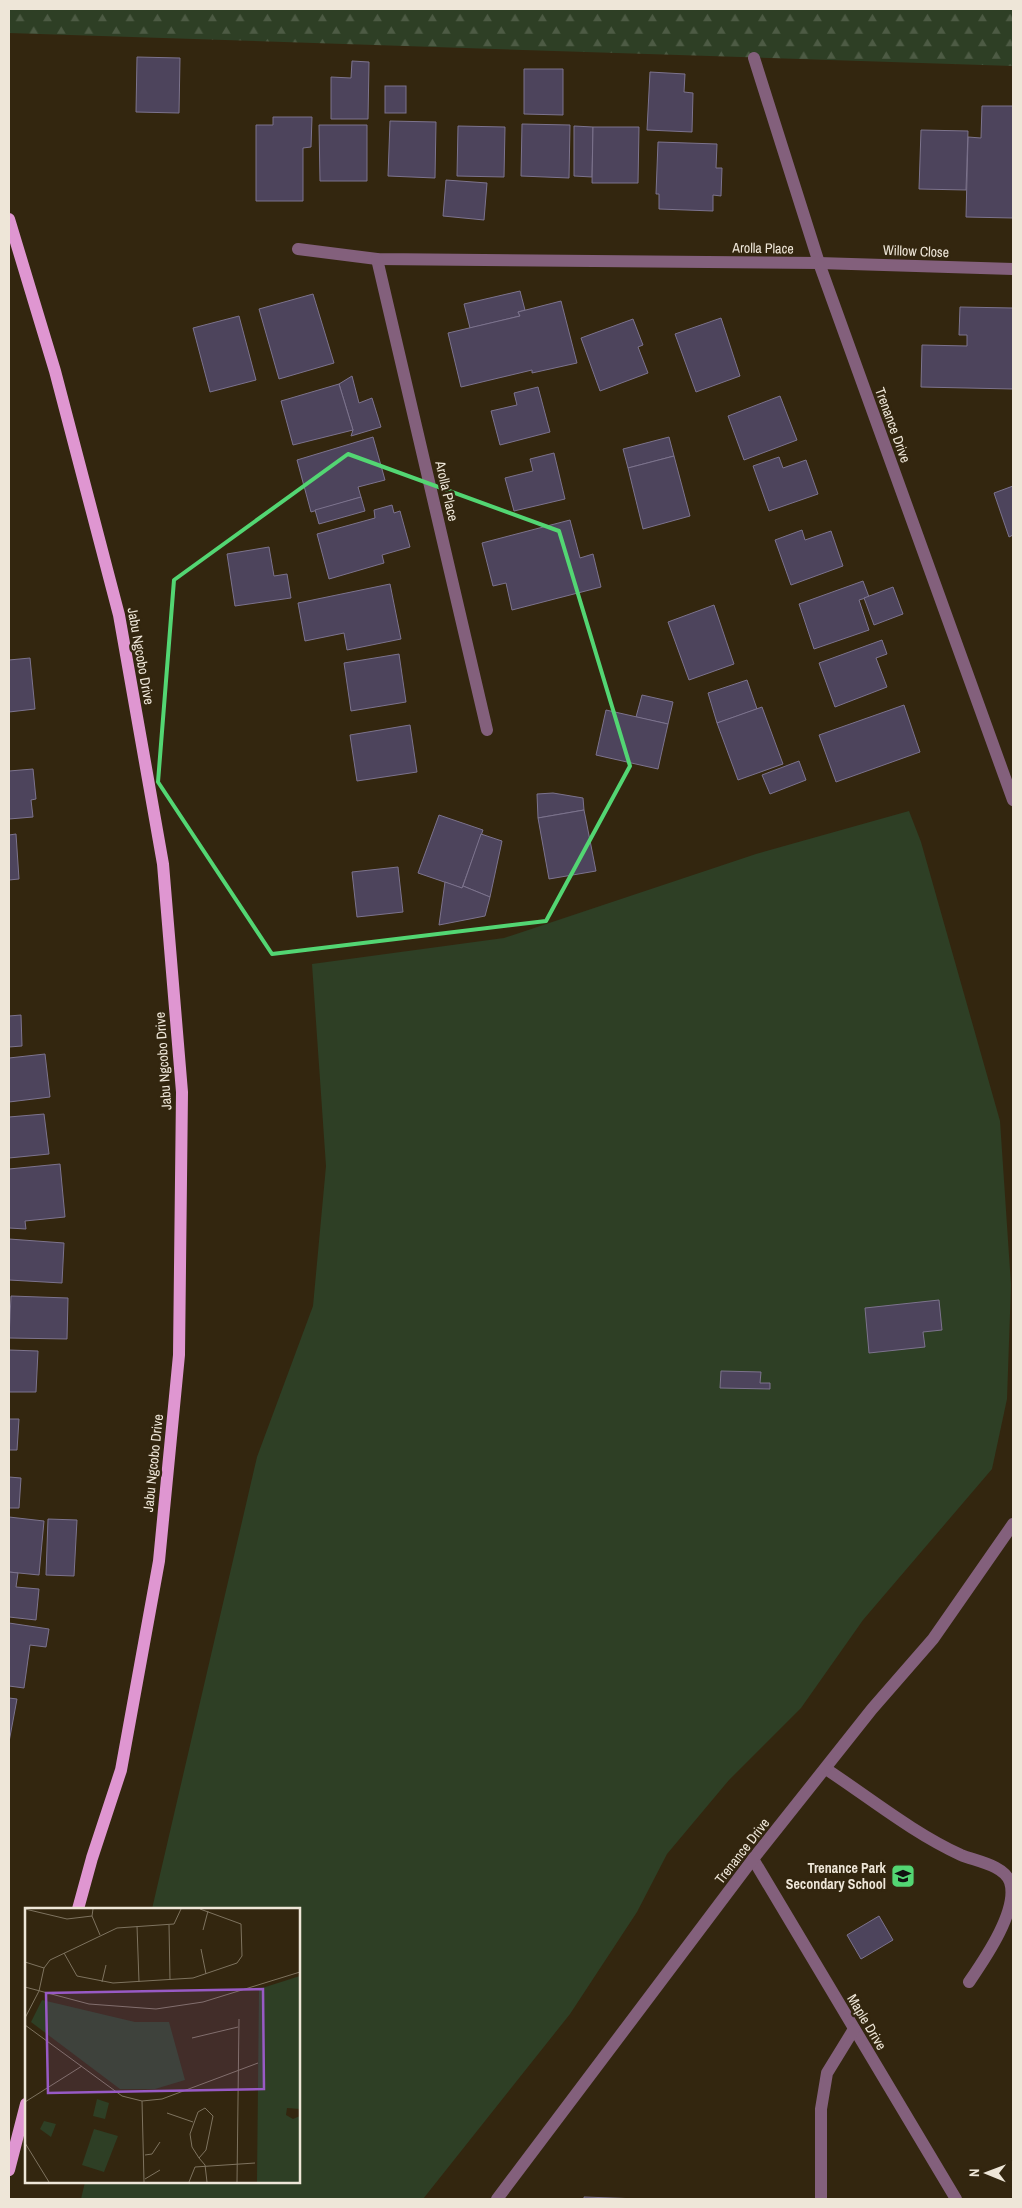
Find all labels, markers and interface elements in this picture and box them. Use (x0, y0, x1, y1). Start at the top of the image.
street label: Arolla Place (731, 238, 794, 258)
street label: Willow Close (883, 241, 949, 261)
street label: Trenance Drive (871, 385, 915, 465)
street label: Arolla Place (431, 458, 463, 523)
street label: Jabu Ngcobo Drive (124, 606, 158, 706)
street label: Jabu Ngcobo Drive (151, 1011, 175, 1111)
street label: Jabu Ngcobo Drive (139, 1413, 167, 1513)
street label: Trenance Drive (711, 1814, 773, 1888)
place label: Trenance Park Secondary School (786, 1859, 887, 1893)
school or university icon: Trenance Park Secondary School (890, 1863, 916, 1889)
inset map (25, 1908, 300, 2183)
street label: Maple Drive (843, 1991, 891, 2053)
north arrow (962, 2148, 1012, 2198)
text: N (965, 2168, 983, 2177)

